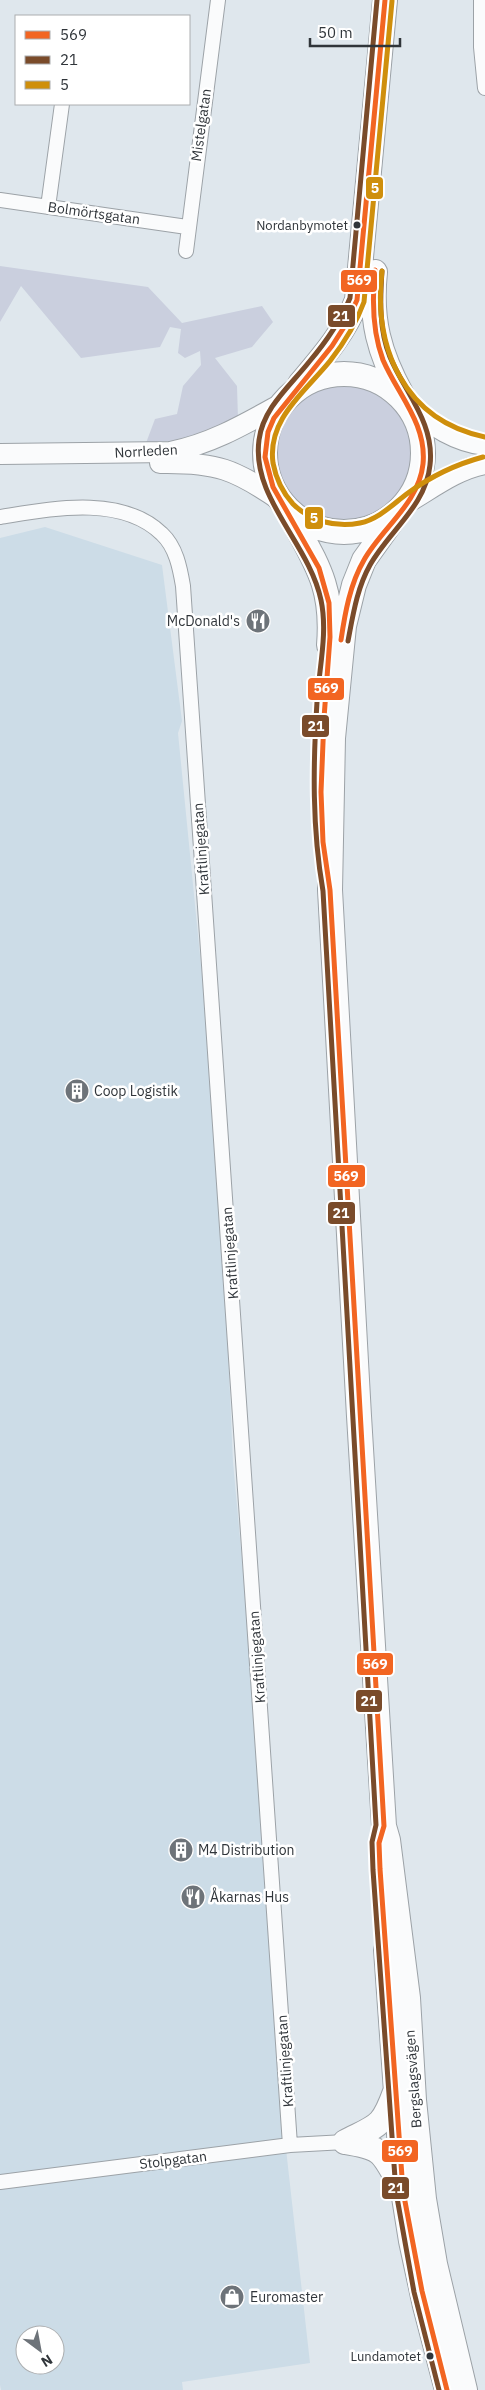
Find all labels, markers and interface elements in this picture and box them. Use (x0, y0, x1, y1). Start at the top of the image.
legend (15, 15, 190, 105)
scale bar (310, 15, 400, 47)
text: 50 m (318, 23, 353, 42)
text: 569 (60, 25, 87, 44)
text: 21 (60, 50, 78, 69)
text: 5 (60, 75, 69, 94)
street label: Mistelgatan (187, 88, 215, 162)
line badge: 5 (365, 176, 384, 200)
text: 5 (371, 179, 379, 197)
street label: Bolmörtsgatan (47, 198, 141, 228)
place label: Nordanbymotet (256, 217, 348, 234)
marker: Nordanbymotet (352, 220, 362, 230)
line badge: 569 (340, 269, 378, 293)
text: 569 (346, 271, 372, 289)
line badge: 21 (327, 304, 356, 328)
text: 21 (333, 307, 350, 325)
street label: Norrleden (114, 440, 178, 462)
line badge: 5 (304, 506, 324, 530)
text: 5 (310, 509, 318, 527)
restaurant icon: McDonald's (245, 608, 271, 634)
place label: McDonald's (167, 612, 240, 630)
line badge: 569 (307, 677, 345, 701)
text: 569 (313, 679, 339, 697)
line badge: 21 (301, 714, 330, 738)
text: 21 (308, 717, 325, 735)
street label: Kraftlinjegatan (189, 802, 213, 896)
building icon: Coop Logistik (64, 1078, 90, 1104)
place label: Coop Logistik (94, 1082, 179, 1100)
line badge: 569 (327, 1164, 366, 1188)
text: 569 (333, 1167, 359, 1185)
line badge: 21 (327, 1201, 356, 1225)
text: 21 (333, 1204, 350, 1222)
street label: Kraftlinjegatan (218, 1206, 242, 1300)
street label: Kraftlinjegatan (245, 1610, 269, 1704)
line badge: 569 (356, 1652, 394, 1676)
text: 569 (362, 1655, 388, 1673)
line badge: 21 (355, 1689, 383, 1713)
text: 21 (361, 1692, 378, 1710)
building icon: M4 Distribution (168, 1837, 194, 1863)
place label: M4 Distribution (198, 1841, 295, 1859)
restaurant icon: Åkarnas Hus (180, 1884, 206, 1910)
place label: Åkarnas Hus (210, 1887, 289, 1906)
street label: Kraftlinjegatan (273, 2014, 297, 2108)
street label: Bergslagsvägen (401, 2029, 425, 2129)
line badge: 569 (381, 2139, 419, 2163)
text: 569 (387, 2142, 413, 2160)
street label: Stolpgatan (138, 2147, 208, 2173)
line badge: 21 (381, 2176, 410, 2200)
text: 21 (388, 2179, 405, 2197)
shop icon: Euromaster (219, 2284, 245, 2310)
place label: Euromaster (250, 2288, 323, 2306)
north arrow (15, 2325, 65, 2375)
place label: Lundamotet (351, 2348, 421, 2365)
text: N (38, 2351, 56, 2371)
marker: Lundamotet (425, 2351, 435, 2361)

